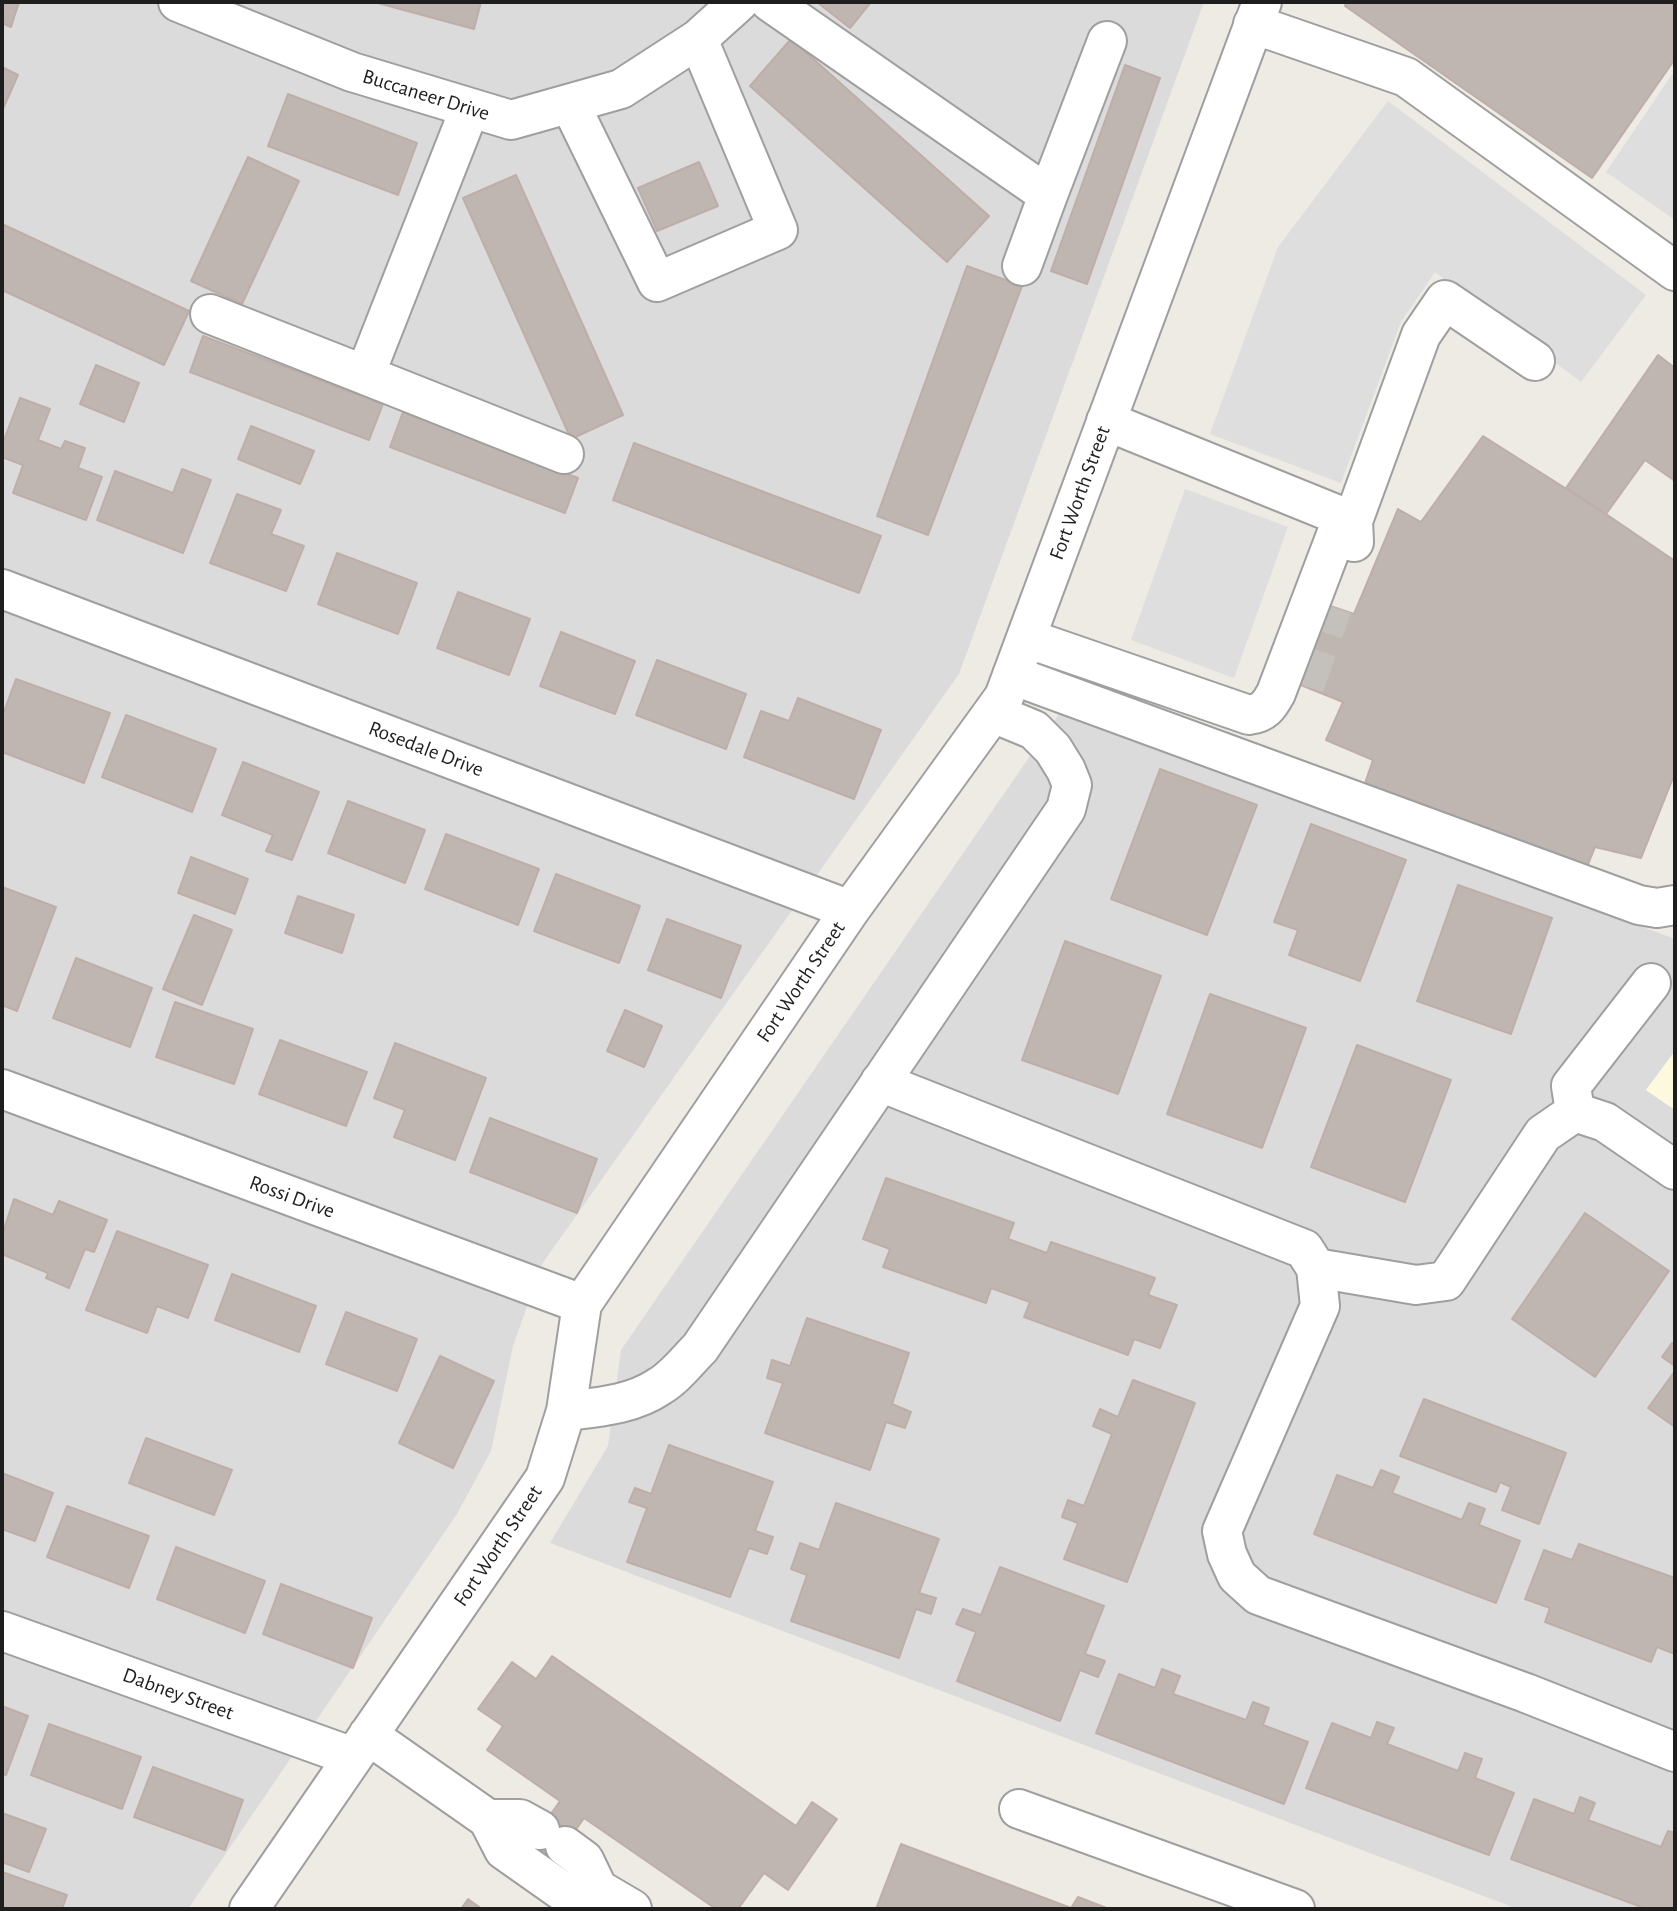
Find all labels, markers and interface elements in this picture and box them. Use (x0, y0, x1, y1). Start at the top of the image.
street label: Buccaneer Drive (359, 64, 493, 126)
street label: Fort Worth Street (1044, 423, 1116, 563)
street label: Rosedale Drive (365, 716, 487, 782)
street label: Fort Worth Street (751, 917, 851, 1047)
street label: Rossi Drive (246, 1170, 338, 1224)
street label: Fort Worth Street (448, 1481, 548, 1611)
street label: Dabney Street (119, 1662, 237, 1726)

